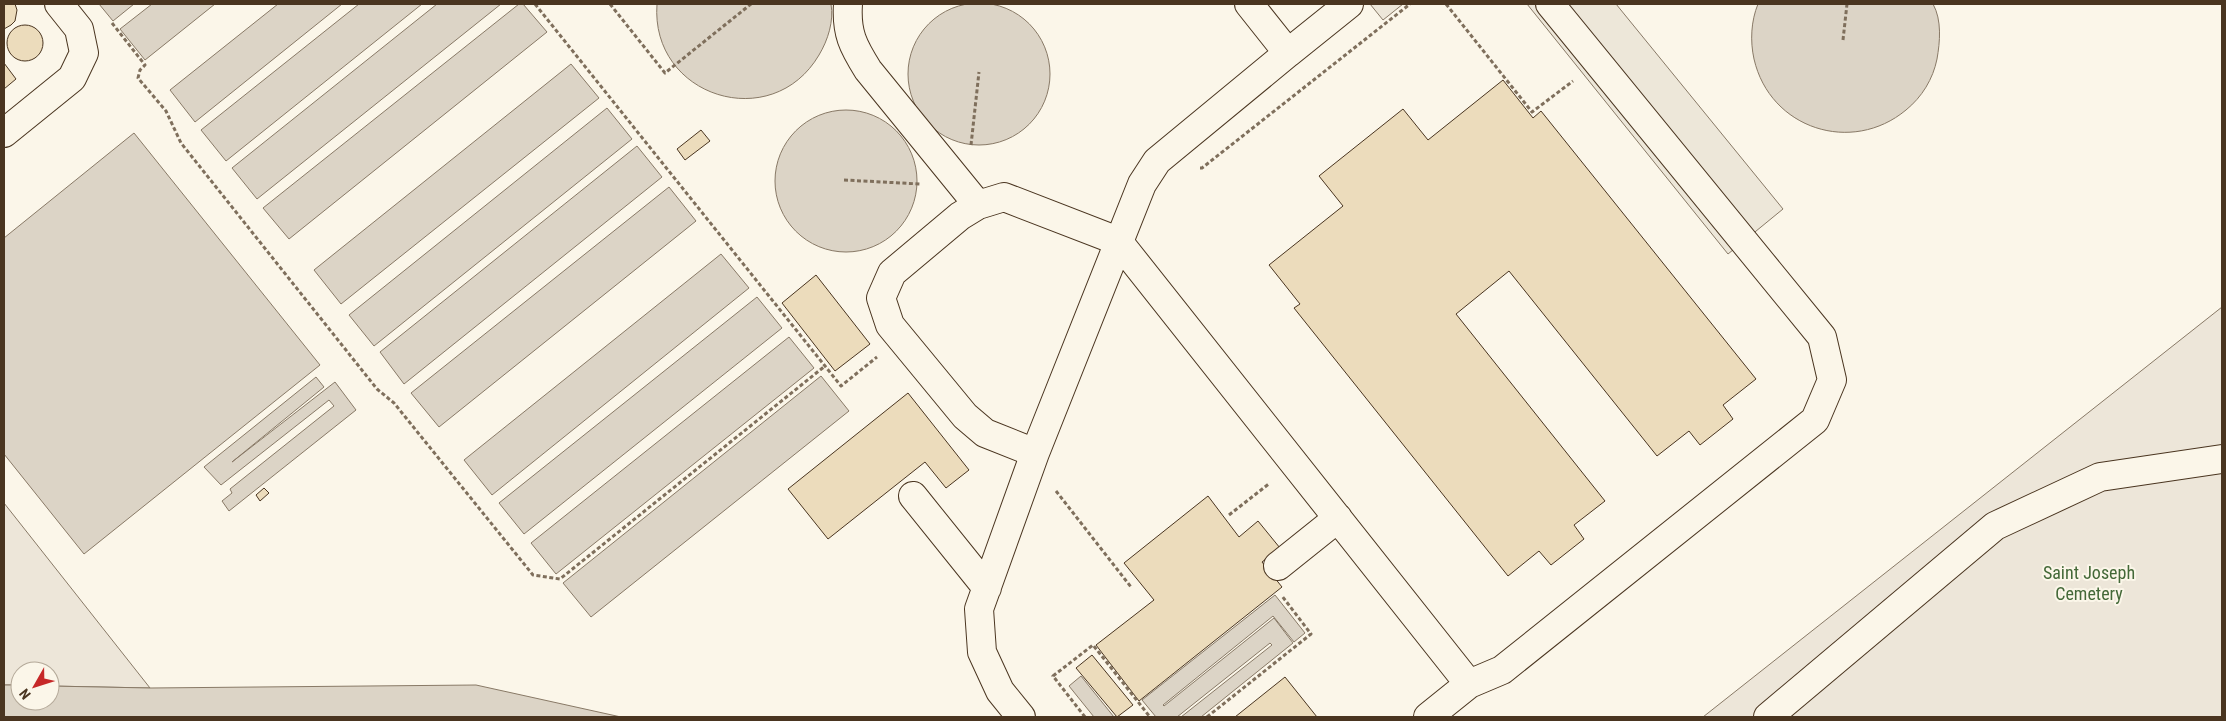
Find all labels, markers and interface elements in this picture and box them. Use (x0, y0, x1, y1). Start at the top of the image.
park label: Saint Joseph Cemetery (2043, 562, 2135, 604)
north arrow (10, 661, 60, 711)
text: N (16, 686, 34, 703)

